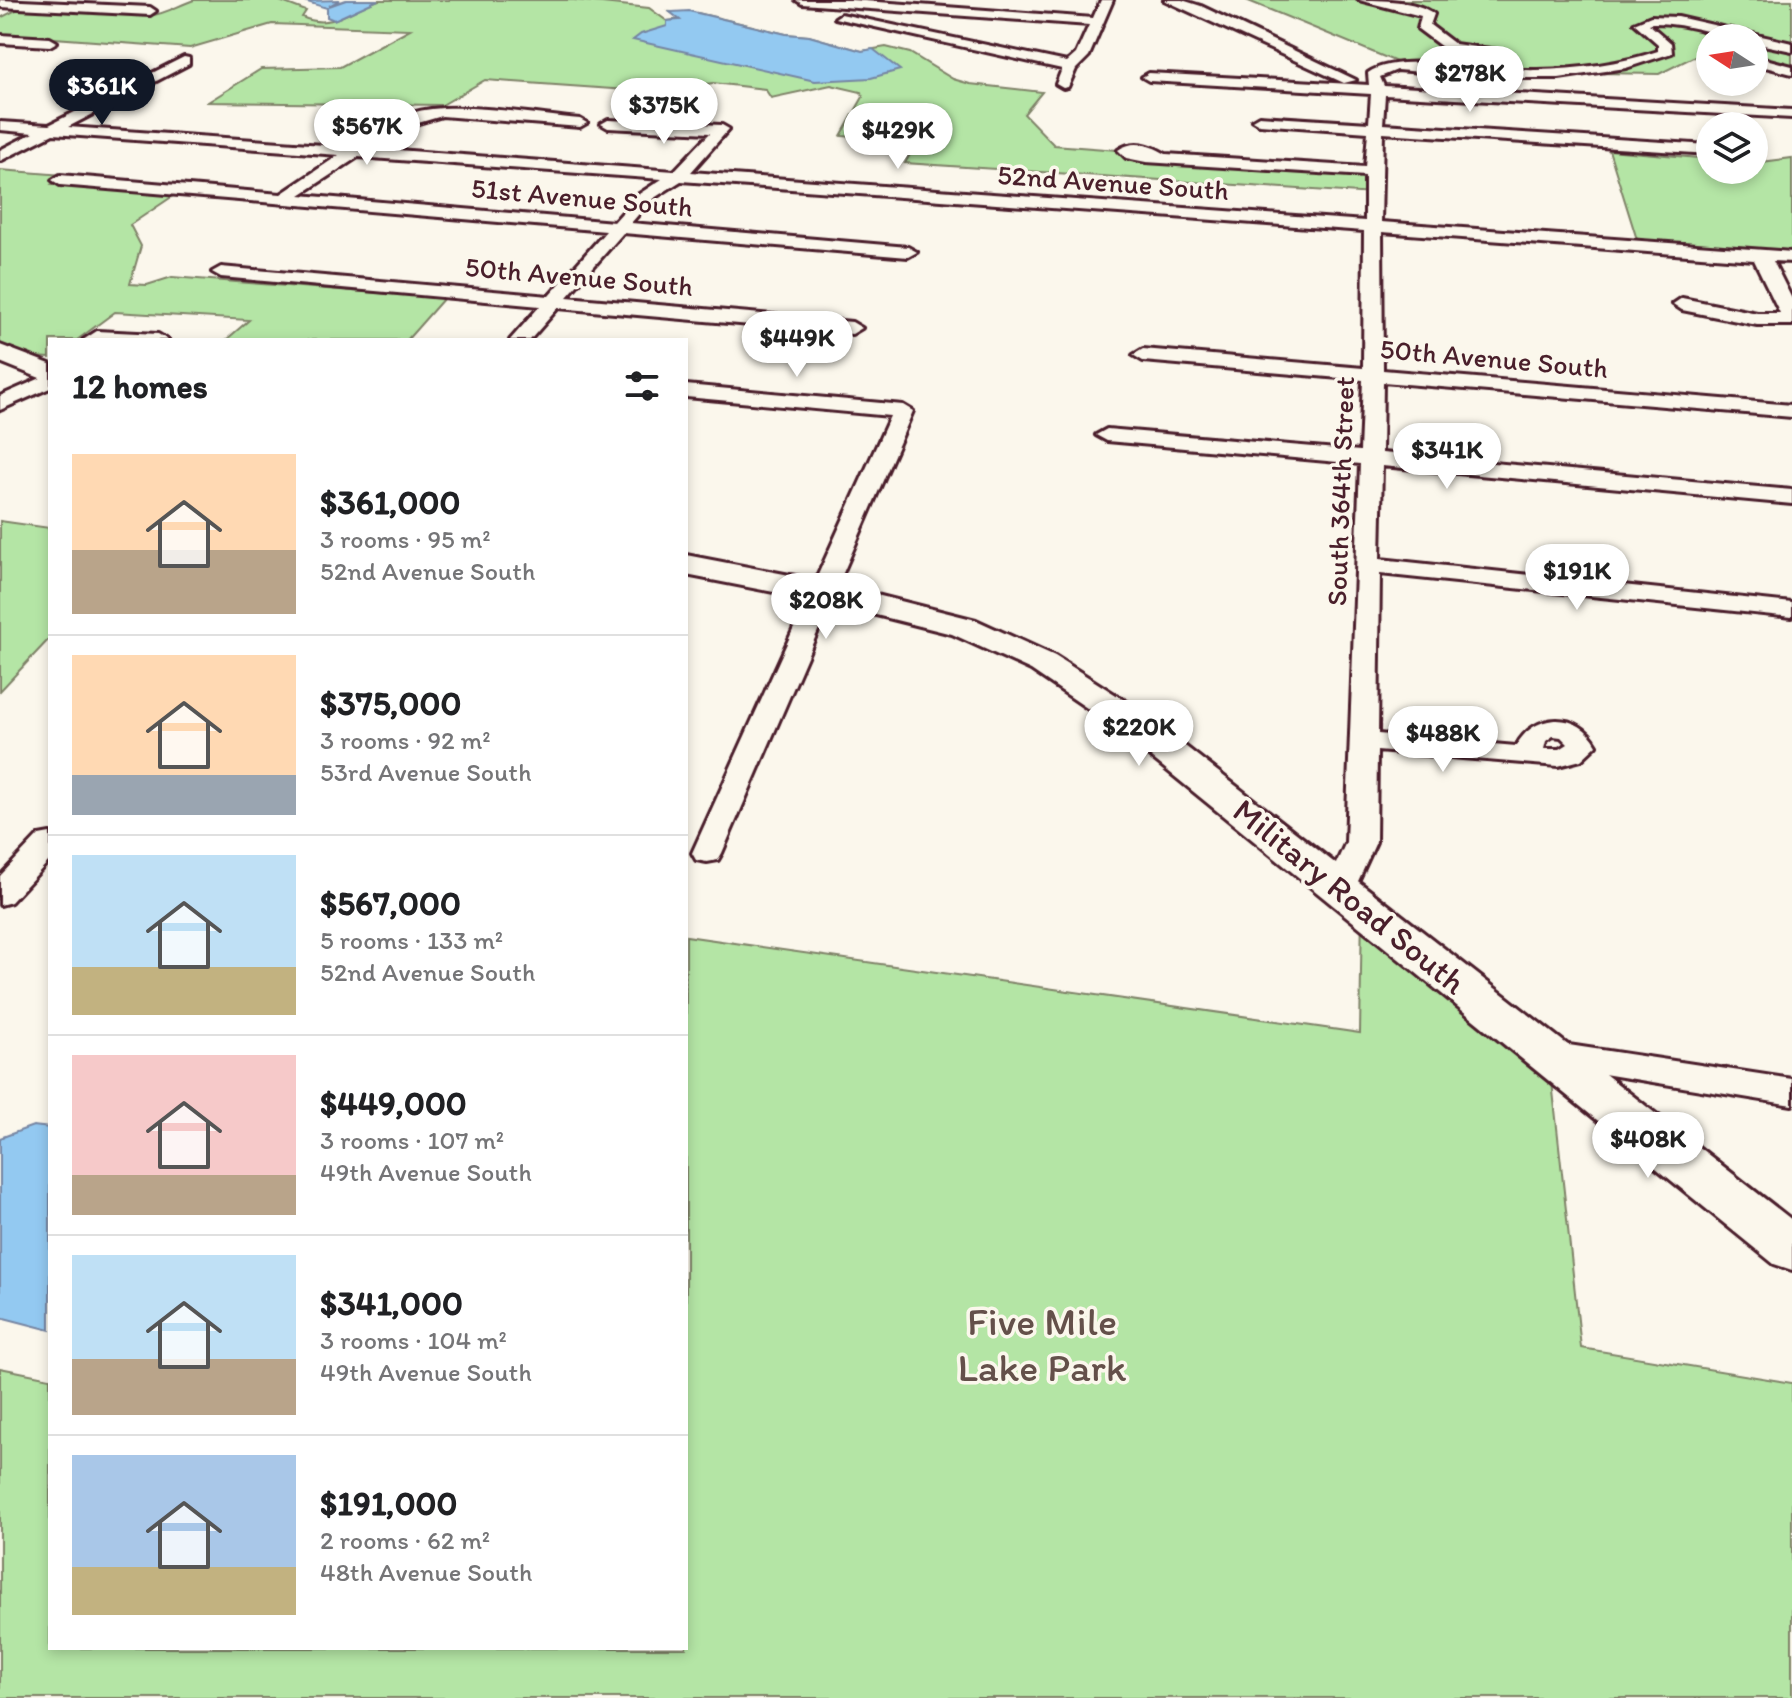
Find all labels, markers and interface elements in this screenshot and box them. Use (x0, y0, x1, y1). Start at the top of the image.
north arrow (1696, 24, 1768, 96)
map controls (1696, 24, 1768, 184)
pin: $278K (1414, 46, 1526, 114)
text: $278K (1435, 56, 1505, 88)
pin: $361K (46, 59, 158, 127)
text: $361K (67, 69, 137, 101)
pin: $375K (608, 78, 720, 146)
text: $375K (629, 88, 699, 120)
pin: $567K (311, 99, 423, 167)
pin: $429K (842, 103, 954, 171)
text: $567K (332, 109, 402, 141)
button: layers (1696, 112, 1768, 184)
text: $429K (862, 113, 934, 145)
street label: 52nd Avenue South (996, 157, 1230, 207)
street label: 51st Avenue South (470, 170, 694, 224)
street label: 50th Avenue South (464, 249, 694, 303)
pin: $449K (741, 311, 853, 379)
text: $449K (760, 321, 834, 353)
street label: 50th Avenue South (1379, 331, 1609, 385)
icon: filters (620, 364, 664, 408)
text: 12 homes (72, 366, 208, 407)
street label: South 364th Street (1319, 376, 1361, 606)
pin: $341K (1391, 423, 1503, 491)
text: $341K (1411, 433, 1483, 465)
text: $361,000 (320, 482, 460, 523)
icon: home (136, 486, 232, 582)
text: 3 rooms · 95 m² (320, 523, 491, 555)
pin: $191K (1521, 544, 1633, 612)
text: $191K (1543, 554, 1611, 586)
text: 52nd Avenue South (320, 555, 535, 587)
pin: $208K (770, 573, 882, 641)
text: $208K (789, 583, 863, 615)
text: $375,000 (320, 683, 461, 724)
icon: home (136, 687, 232, 783)
pin: $220K (1083, 700, 1195, 768)
pin: $488K (1387, 706, 1499, 774)
text: $220K (1102, 710, 1176, 742)
text: $488K (1406, 716, 1480, 748)
text: 3 rooms · 92 m² (320, 724, 491, 756)
text: 53rd Avenue South (320, 756, 531, 788)
street label: Military Road South (1225, 790, 1475, 1003)
text: $567,000 (320, 883, 461, 924)
icon: home (136, 887, 232, 983)
text: 5 rooms · 133 m² (320, 924, 503, 956)
text: 52nd Avenue South (320, 956, 535, 988)
text: $449,000 (320, 1083, 467, 1124)
icon: home (136, 1087, 232, 1183)
pin: $408K (1592, 1112, 1704, 1180)
text: $408K (1610, 1122, 1686, 1154)
text: 3 rooms · 107 m² (320, 1124, 504, 1156)
text: 49th Avenue South (320, 1156, 532, 1188)
text: $341,000 (320, 1283, 463, 1324)
icon: home (136, 1287, 232, 1383)
park label: Five Mile Lake Park (957, 1297, 1127, 1391)
text: 3 rooms · 104 m² (320, 1324, 507, 1356)
text: 49th Avenue South (320, 1356, 532, 1388)
text: $191,000 (320, 1483, 457, 1524)
icon: home (136, 1487, 232, 1583)
text: 2 rooms · 62 m² (320, 1524, 490, 1556)
text: 48th Avenue South (320, 1556, 532, 1588)

